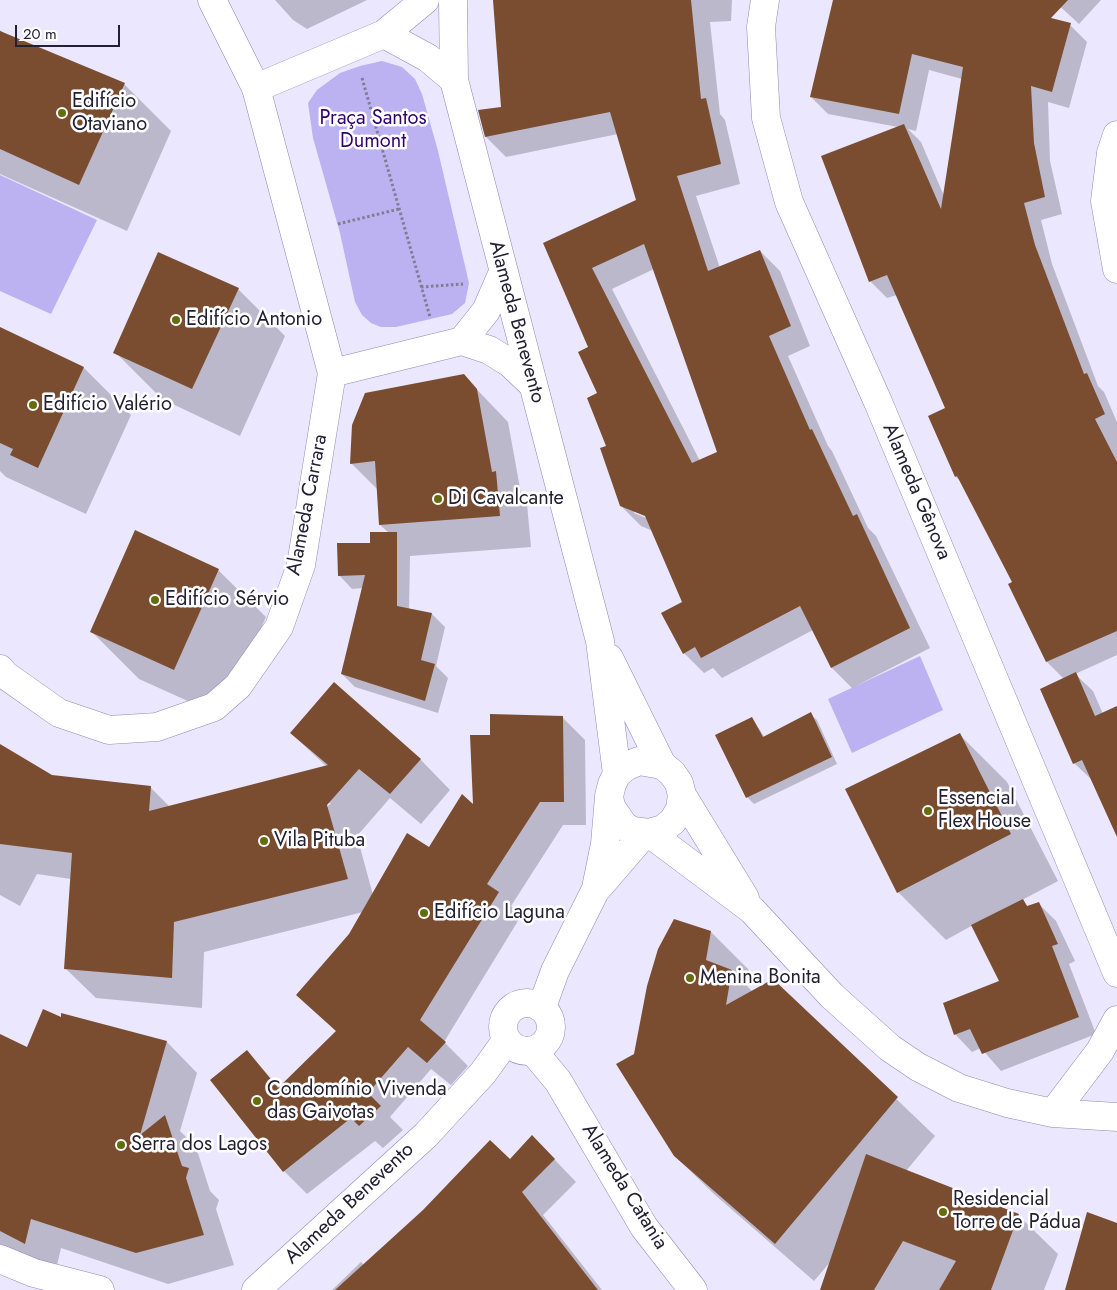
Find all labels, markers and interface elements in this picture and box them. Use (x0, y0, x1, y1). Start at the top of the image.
scale bar (18, 15, 122, 47)
text: 20 m (23, 23, 57, 45)
place label: Edifício Otaviano (72, 90, 147, 137)
marker: Edifício Otaviano (56, 107, 68, 119)
park label: Praça Santos Dumont (319, 107, 427, 154)
street label: Alameda Benevento (483, 238, 549, 406)
place label: Edifício Antonio (186, 308, 322, 332)
marker: Edifício Antonio (170, 314, 182, 326)
place label: Edifício Valério (43, 393, 172, 417)
marker: Edifício Valério (27, 399, 39, 411)
street label: Alameda Gênova (876, 420, 956, 564)
street label: Alameda Carrara (283, 432, 333, 578)
place label: Di Cavalcante (448, 487, 564, 511)
marker: Di Cavalcante (432, 493, 444, 505)
place label: Edifício Sérvio (165, 588, 289, 612)
marker: Edifício Sérvio (149, 594, 161, 606)
place label: Essencial Flex House (938, 787, 1031, 834)
marker: Essencial Flex House (922, 805, 934, 817)
place label: Vila Pituba (274, 829, 365, 853)
marker: Vila Pituba (258, 835, 270, 847)
place label: Edifício Laguna (434, 901, 565, 925)
marker: Edifício Laguna (418, 907, 430, 919)
place label: Menina Bonita (700, 966, 821, 990)
marker: Menina Bonita (684, 972, 696, 984)
place label: Condomínio Vivenda das Gaivotas (267, 1078, 447, 1125)
marker: Condomínio Vivenda das Gaivotas (251, 1095, 263, 1107)
street label: Alameda Catania (576, 1120, 672, 1254)
place label: Serra dos Lagos (131, 1133, 267, 1157)
street label: Alameda Benevento (281, 1138, 419, 1270)
marker: Serra dos Lagos (115, 1139, 127, 1151)
place label: Residencial Torre de Pádua (953, 1188, 1081, 1235)
marker: Residencial Torre de Pádua (937, 1206, 949, 1218)

